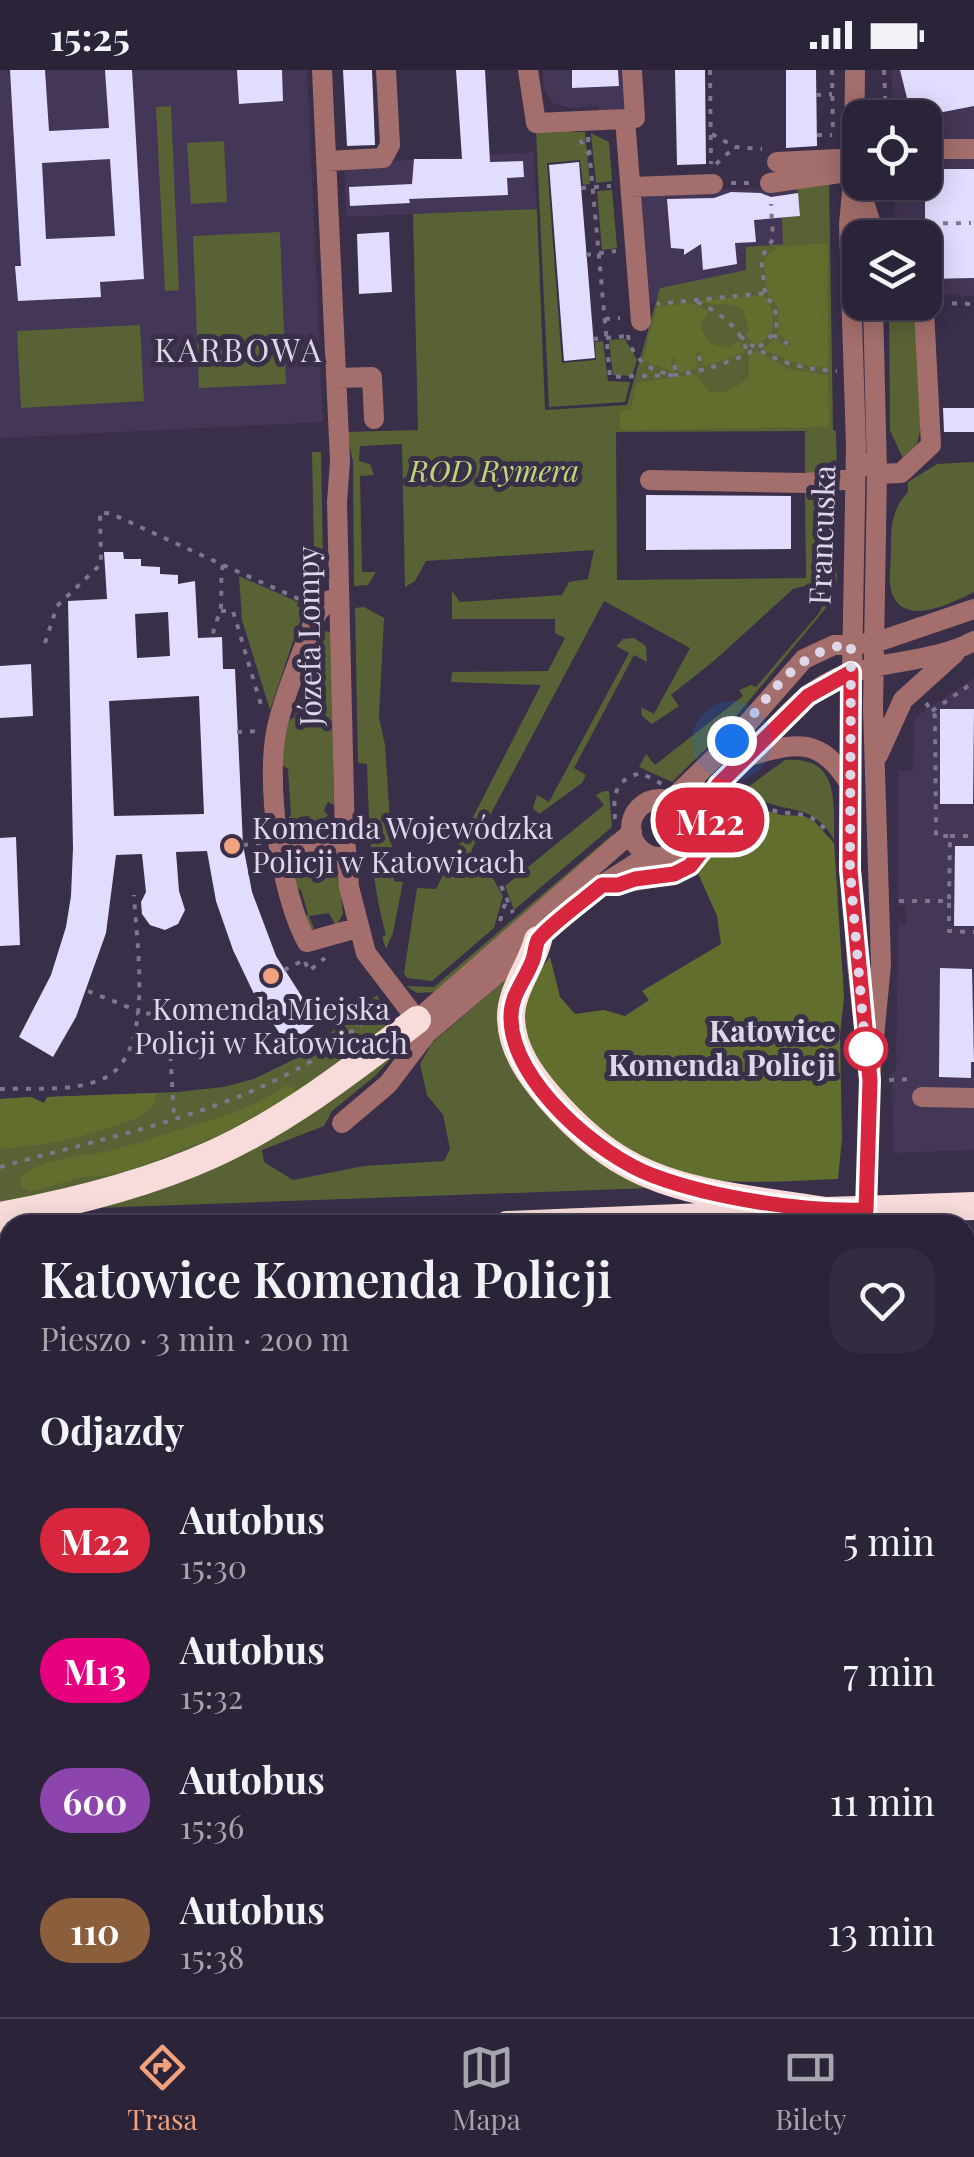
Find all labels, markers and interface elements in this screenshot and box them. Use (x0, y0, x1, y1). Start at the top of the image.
text: 15:25 (50, 10, 130, 61)
map controls (842, 100, 942, 320)
button: locate (842, 100, 942, 200)
button: layers (842, 220, 942, 320)
district label: KARBOWA (154, 327, 324, 370)
park label: ROD Rymera (408, 450, 579, 490)
street label: Francuska (799, 464, 843, 606)
street label: Józefa Lompy (286, 546, 330, 727)
your location (707, 716, 757, 766)
line badge: M22 (652, 788, 768, 852)
text: M22 (675, 797, 745, 844)
place label: Komenda Wojewódzka Policji w Katowicach (252, 807, 553, 881)
marker: Komenda Wojewódzka Policji w Katowicach (221, 835, 243, 857)
marker: Komenda Miejska Policji w Katowicach (260, 965, 282, 987)
place label: Komenda Miejska Policji w Katowicach (134, 988, 408, 1062)
place label: Katowice Komenda Policji (608, 1010, 836, 1084)
marker: Katowice Komenda Policji (845, 1028, 887, 1070)
text: Katowice Komenda Policji (40, 1246, 612, 1310)
button: heart (830, 1248, 935, 1353)
text: Pieszo · 3 min · 200 m (40, 1316, 350, 1359)
text: Odjazdy (40, 1404, 184, 1455)
text: Autobus (180, 1493, 325, 1544)
text: 5 min (843, 1515, 935, 1566)
text: M22 (60, 1517, 130, 1564)
text: 15:30 (180, 1544, 247, 1587)
text: Autobus (180, 1623, 325, 1674)
text: 7 min (843, 1645, 935, 1696)
text: M13 (64, 1647, 126, 1694)
text: 15:32 (180, 1674, 243, 1717)
text: Autobus (180, 1753, 325, 1804)
text: 11 min (830, 1775, 935, 1826)
text: 600 (63, 1777, 127, 1824)
text: 15:36 (180, 1804, 244, 1847)
text: Autobus (180, 1883, 325, 1934)
text: 13 min (827, 1905, 935, 1956)
text: 110 (70, 1907, 120, 1954)
text: 15:38 (180, 1934, 244, 1977)
tab: Trasa (127, 2040, 198, 2137)
tab: Mapa (452, 2040, 521, 2137)
tab: Bilety (775, 2040, 847, 2137)

